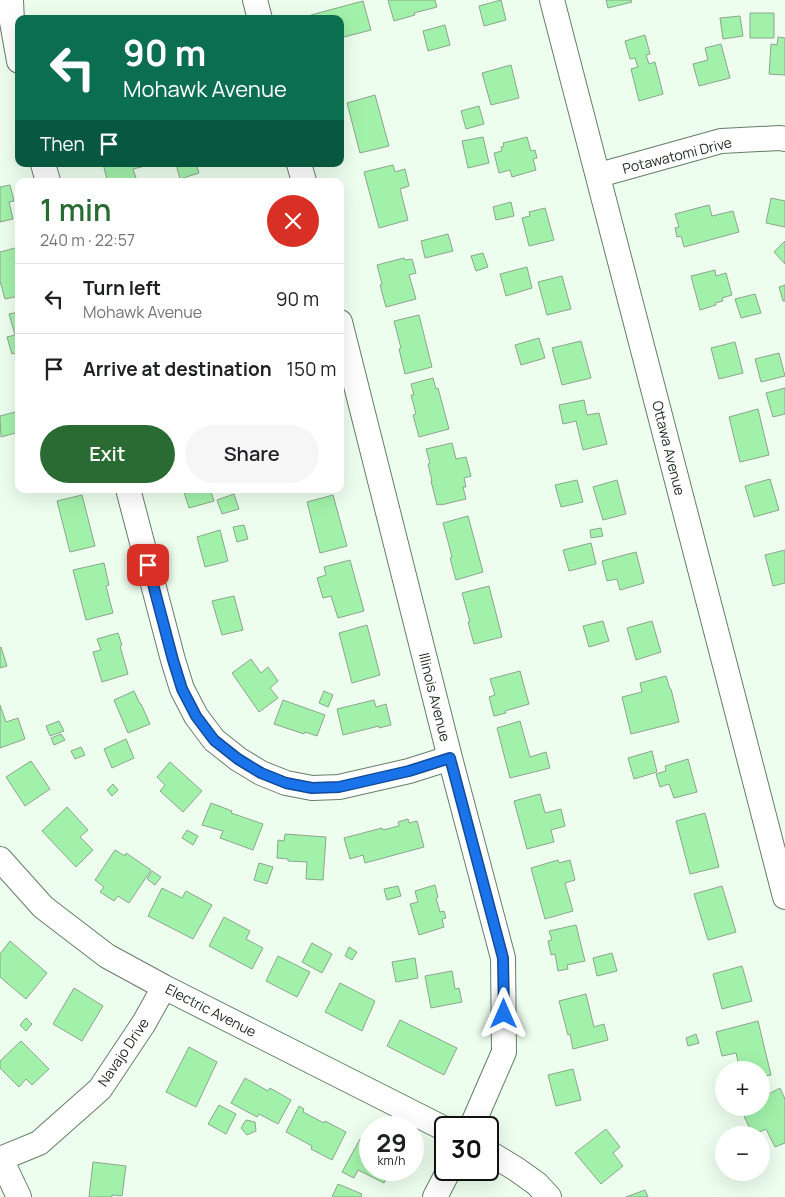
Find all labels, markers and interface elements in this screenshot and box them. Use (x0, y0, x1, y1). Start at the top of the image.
text: 90 m (123, 29, 206, 77)
icon: left (40, 35, 105, 100)
text: Mohawk Avenue (123, 74, 287, 104)
icon: arrive (95, 130, 123, 158)
text: Then (40, 131, 85, 157)
street label: Potawatomi Drive (620, 132, 734, 178)
text: 1 min (40, 189, 112, 230)
button: close (267, 195, 319, 247)
text: 240 m · 22:57 (40, 229, 135, 251)
text: Turn left (83, 275, 161, 301)
icon: left (40, 285, 68, 313)
text: 90 m (276, 286, 319, 312)
text: Mohawk Avenue (83, 301, 202, 323)
icon: arrive (40, 355, 68, 383)
text: Arrive at destination (83, 356, 272, 382)
text: 150 m (287, 356, 336, 382)
street label: Ottawa Avenue (648, 399, 690, 497)
button: Exit (40, 425, 175, 483)
button: Share (185, 425, 319, 483)
pin (127, 544, 169, 586)
icon: arrive (134, 551, 162, 579)
street label: Illinois Avenue (415, 651, 455, 743)
street label: Electric Avenue (162, 979, 260, 1041)
position arrow (477, 987, 529, 1039)
street label: Navajo Drive (93, 1014, 153, 1090)
map controls (715, 1061, 770, 1181)
button: + (715, 1061, 770, 1116)
speed limit sign: 30 (434, 1116, 499, 1181)
text: 29 (376, 1125, 407, 1160)
button: − (715, 1126, 770, 1181)
text: km/h (378, 1152, 405, 1169)

